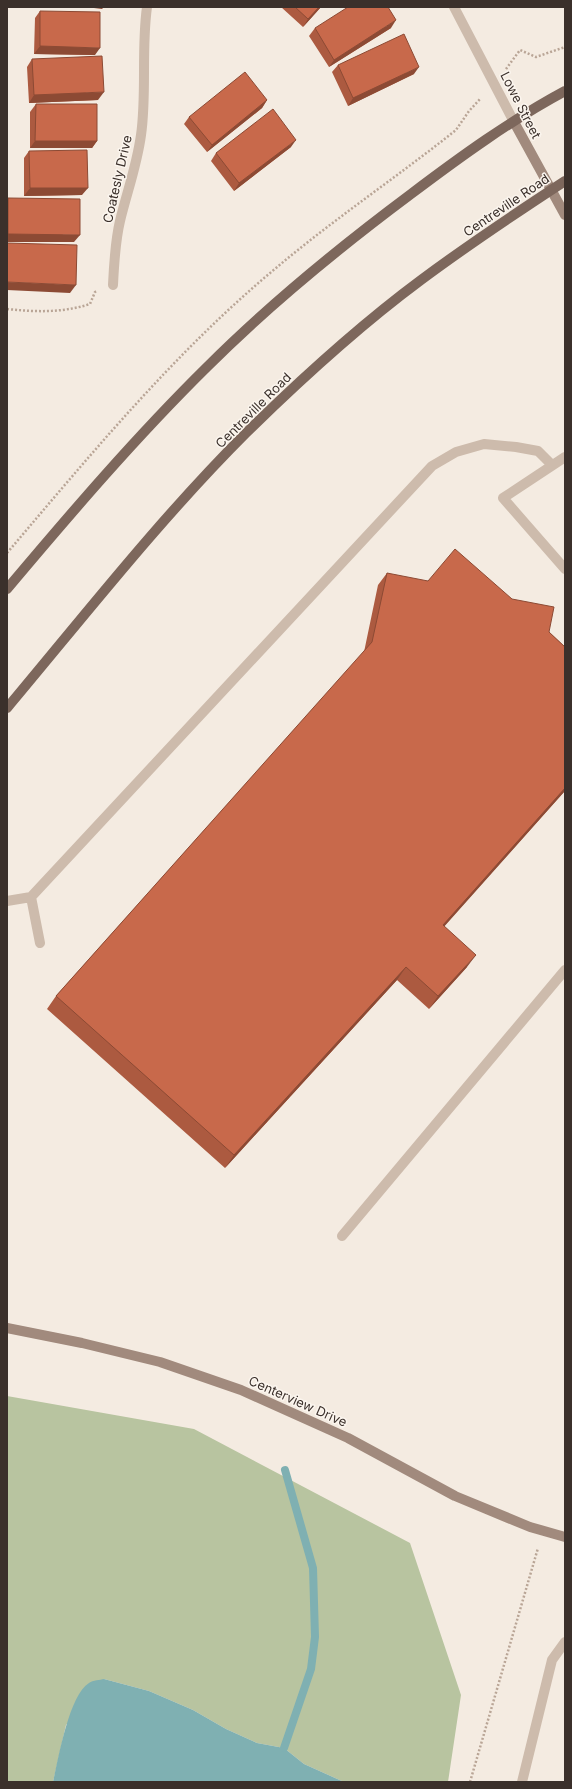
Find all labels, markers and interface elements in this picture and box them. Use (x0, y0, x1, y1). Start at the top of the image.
street label: Lowe Street (497, 69, 545, 141)
street label: Coatesly Drive (99, 133, 135, 225)
street label: Centreville Road (460, 170, 552, 240)
street label: Centreville Road (212, 369, 294, 451)
street label: Centerview Drive (246, 1372, 350, 1430)

